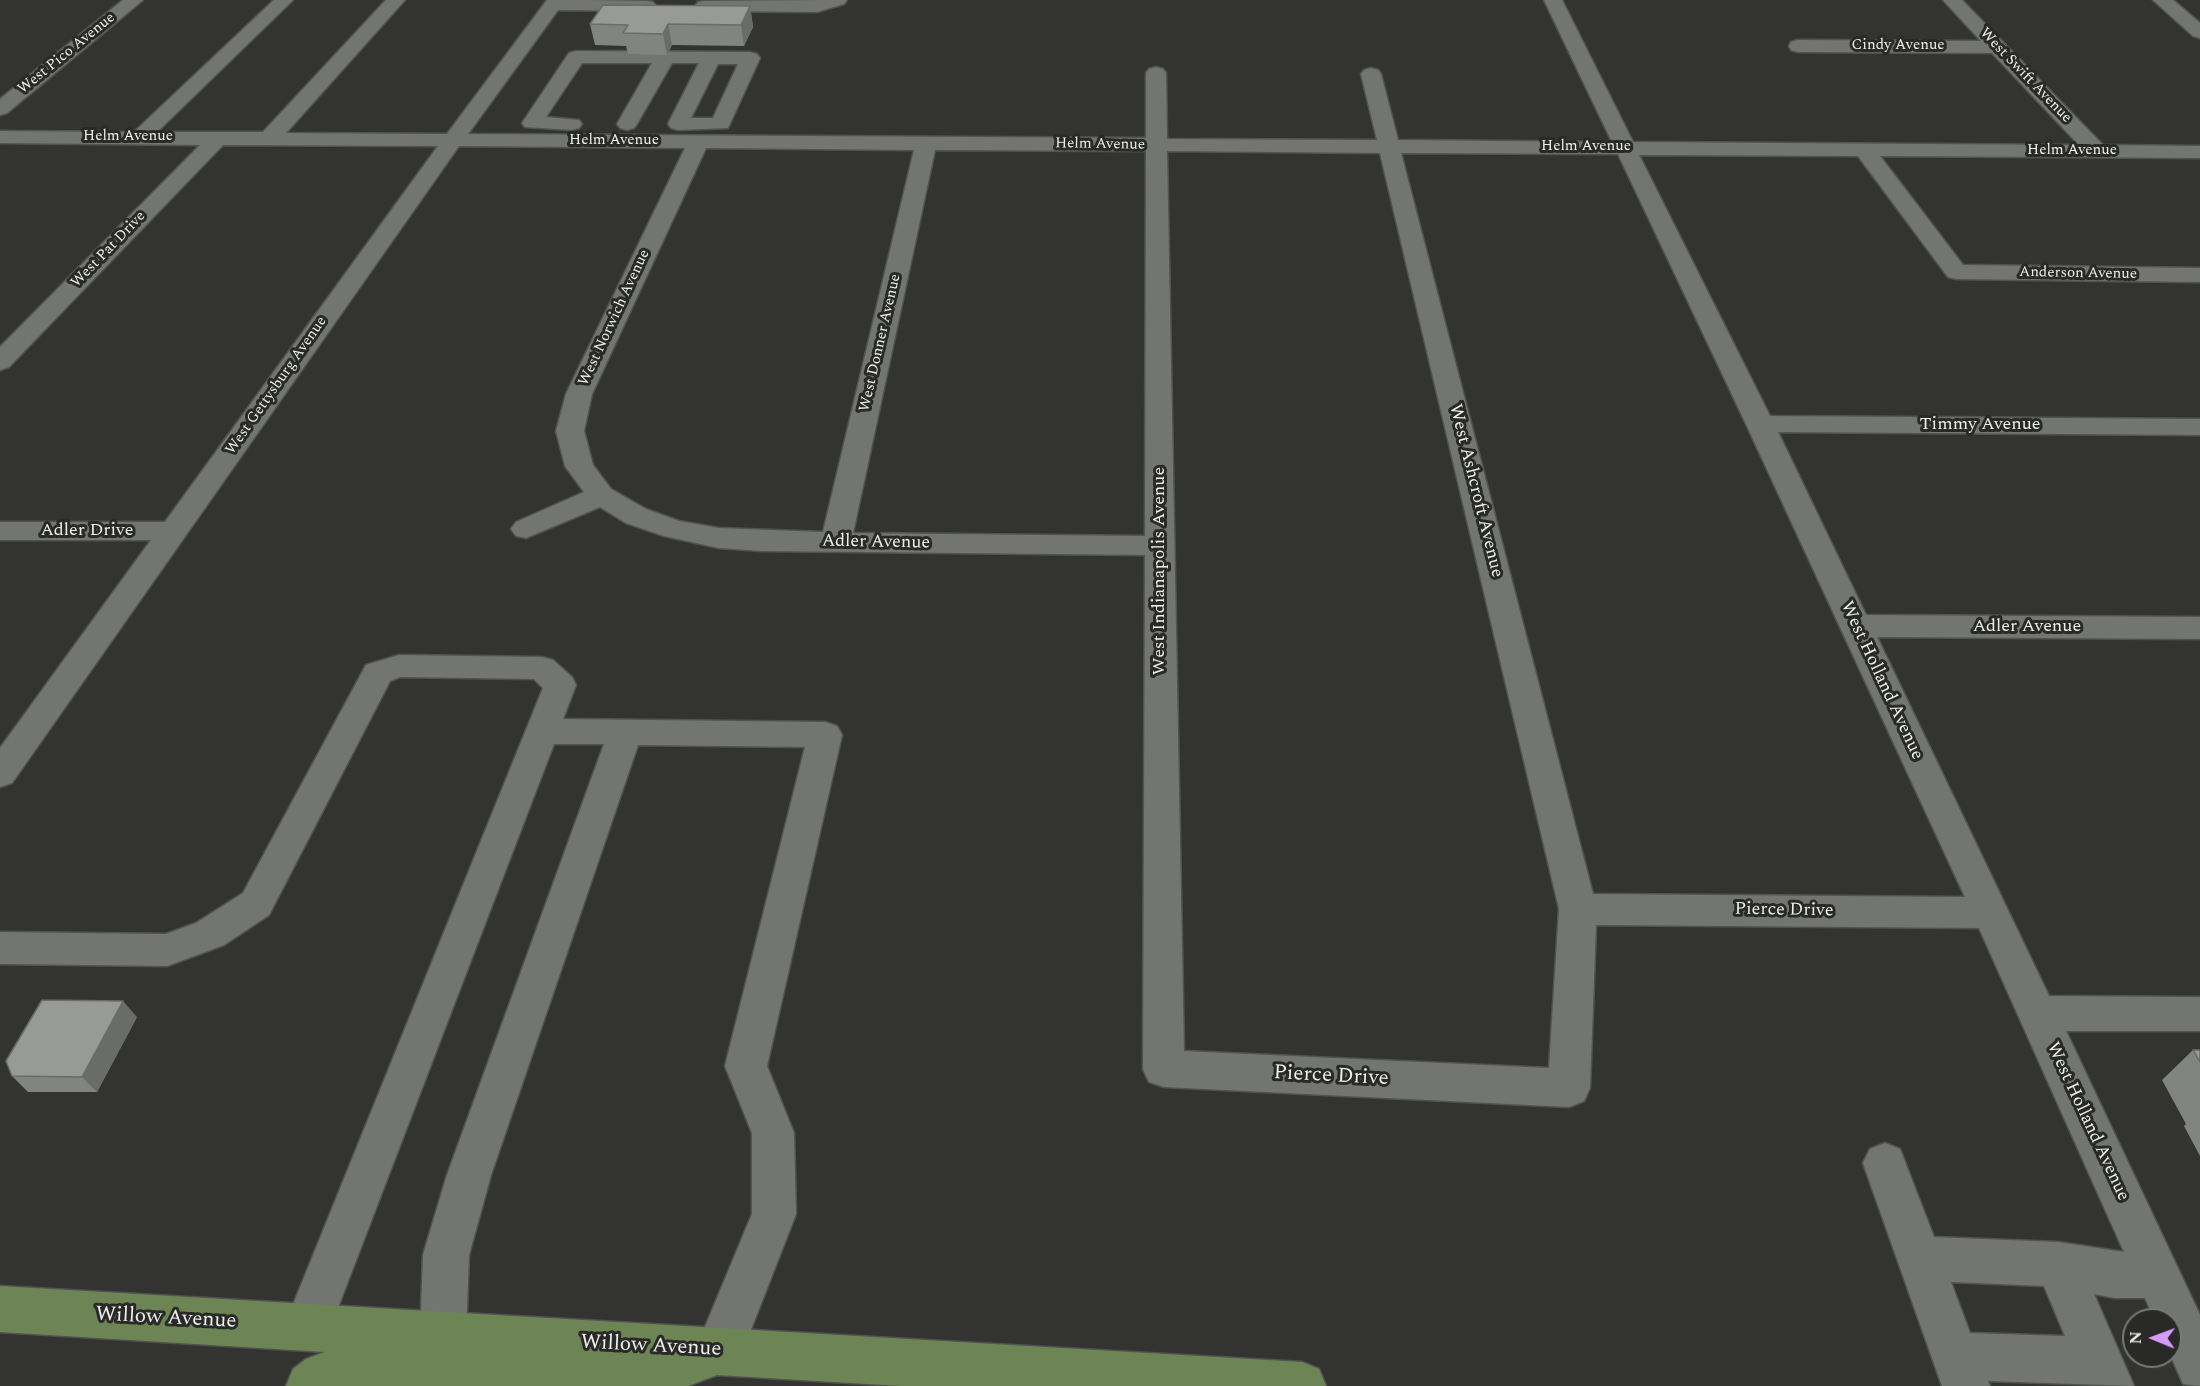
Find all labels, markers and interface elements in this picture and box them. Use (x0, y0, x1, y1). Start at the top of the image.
street label: West Pico Avenue (15, 9, 119, 99)
street label: West Swift Avenue (1975, 25, 2075, 127)
street label: Cindy Avenue (1851, 37, 1945, 55)
street label: Helm Avenue (83, 128, 173, 146)
street label: Helm Avenue (569, 132, 659, 150)
street label: Helm Avenue (1055, 135, 1145, 155)
street label: Helm Avenue (1541, 138, 1631, 156)
street label: Helm Avenue (2027, 142, 2117, 160)
street label: West Pat Drive (68, 208, 150, 292)
street label: West Norwich Avenue (576, 247, 654, 389)
street label: Anderson Avenue (2019, 264, 2137, 284)
street label: West Donner Avenue (856, 272, 906, 414)
street label: West Gettysburg Avenue (223, 314, 331, 458)
street label: West Ashcroft Avenue (1443, 402, 1507, 580)
street label: Timmy Avenue (1919, 414, 2041, 436)
street label: West Indianapolis Avenue (1149, 467, 1171, 675)
street label: Adler Drive (41, 520, 133, 542)
street label: Adler Avenue (822, 531, 930, 555)
street label: West Holland Avenue (1835, 598, 1927, 764)
street label: Adler Avenue (1973, 616, 2081, 638)
street label: Pierce Drive (1734, 899, 1834, 923)
street label: West Holland Avenue (2041, 1039, 2133, 1205)
street label: Pierce Drive (1273, 1061, 1389, 1093)
street label: Willow Avenue (95, 1303, 237, 1335)
north arrow (2122, 1308, 2182, 1368)
street label: Willow Avenue (580, 1331, 722, 1363)
text: N (2124, 1331, 2148, 1344)

